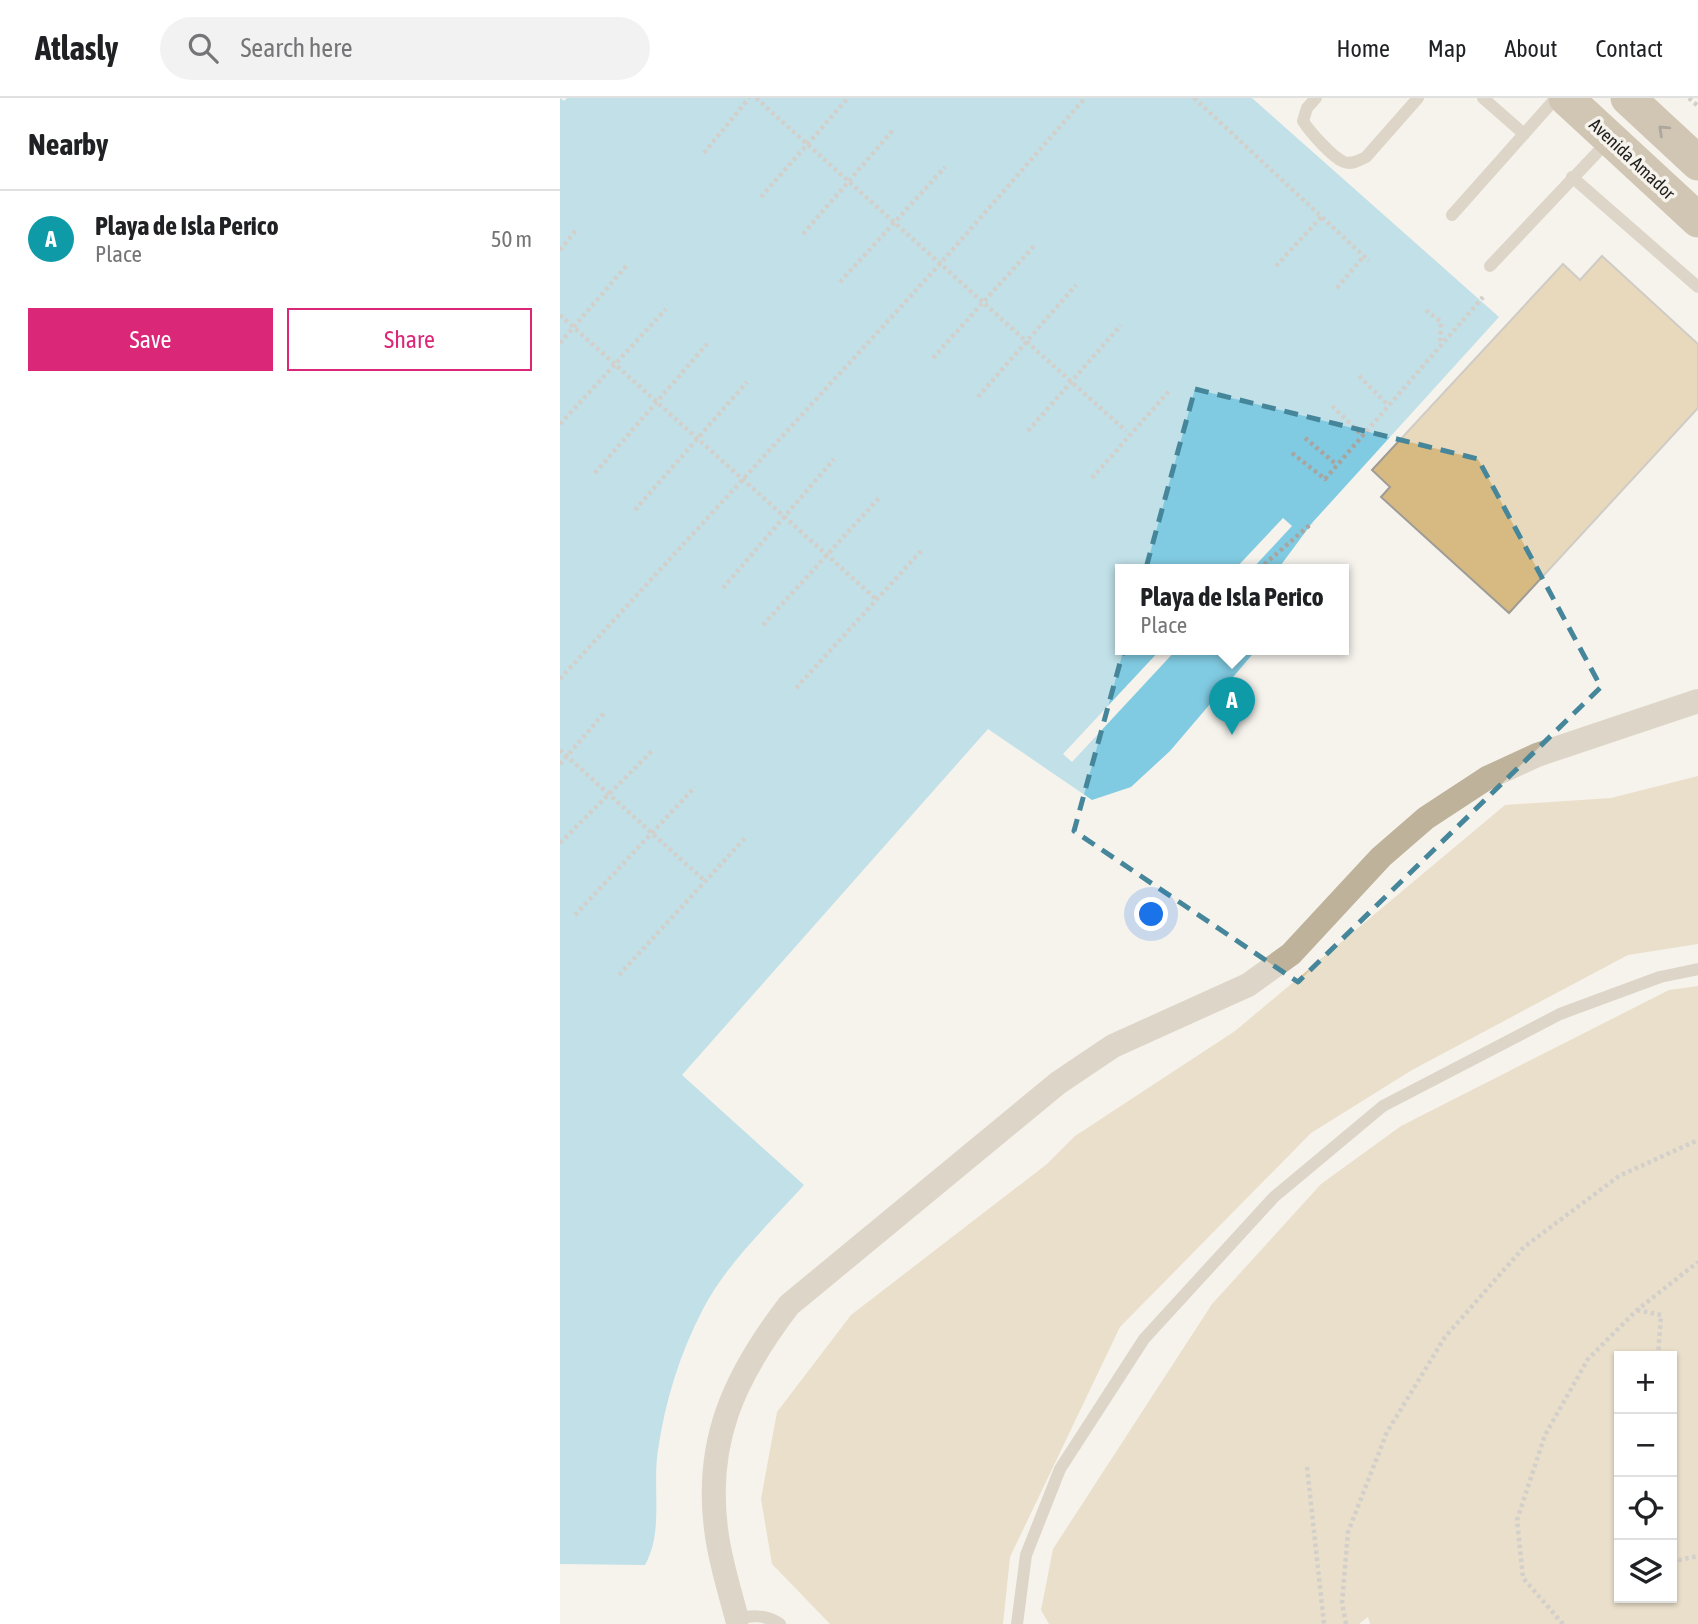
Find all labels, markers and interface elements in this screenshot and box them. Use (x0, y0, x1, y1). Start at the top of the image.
search box (160, 17, 650, 80)
text: Atlasly (35, 29, 118, 67)
icon: search (184, 29, 222, 67)
text: Search here (240, 33, 353, 63)
text: Home (1336, 35, 1390, 62)
text: Map (1428, 35, 1466, 62)
text: About (1504, 35, 1557, 62)
text: Contact (1595, 35, 1663, 62)
street label: Avenida Amador (1585, 114, 1680, 204)
one-way arrow (1658, 126, 1671, 139)
text: Nearby (28, 127, 108, 161)
text: Playa de Isla Perico (95, 211, 279, 241)
text: A (45, 226, 57, 252)
text: 50 m (491, 226, 532, 252)
text: Place (95, 241, 142, 267)
button: Save (28, 308, 273, 371)
button: Share (287, 308, 532, 371)
popup (1115, 564, 1349, 655)
text: Playa de Isla Perico (1140, 582, 1324, 612)
text: Place (1140, 612, 1187, 638)
pin: A (1209, 677, 1255, 735)
your location (1134, 897, 1168, 931)
map controls (1614, 1351, 1677, 1603)
button: + (1614, 1351, 1677, 1414)
button: − (1614, 1414, 1677, 1477)
button: locate (1614, 1477, 1677, 1540)
button: layers (1614, 1540, 1677, 1603)

